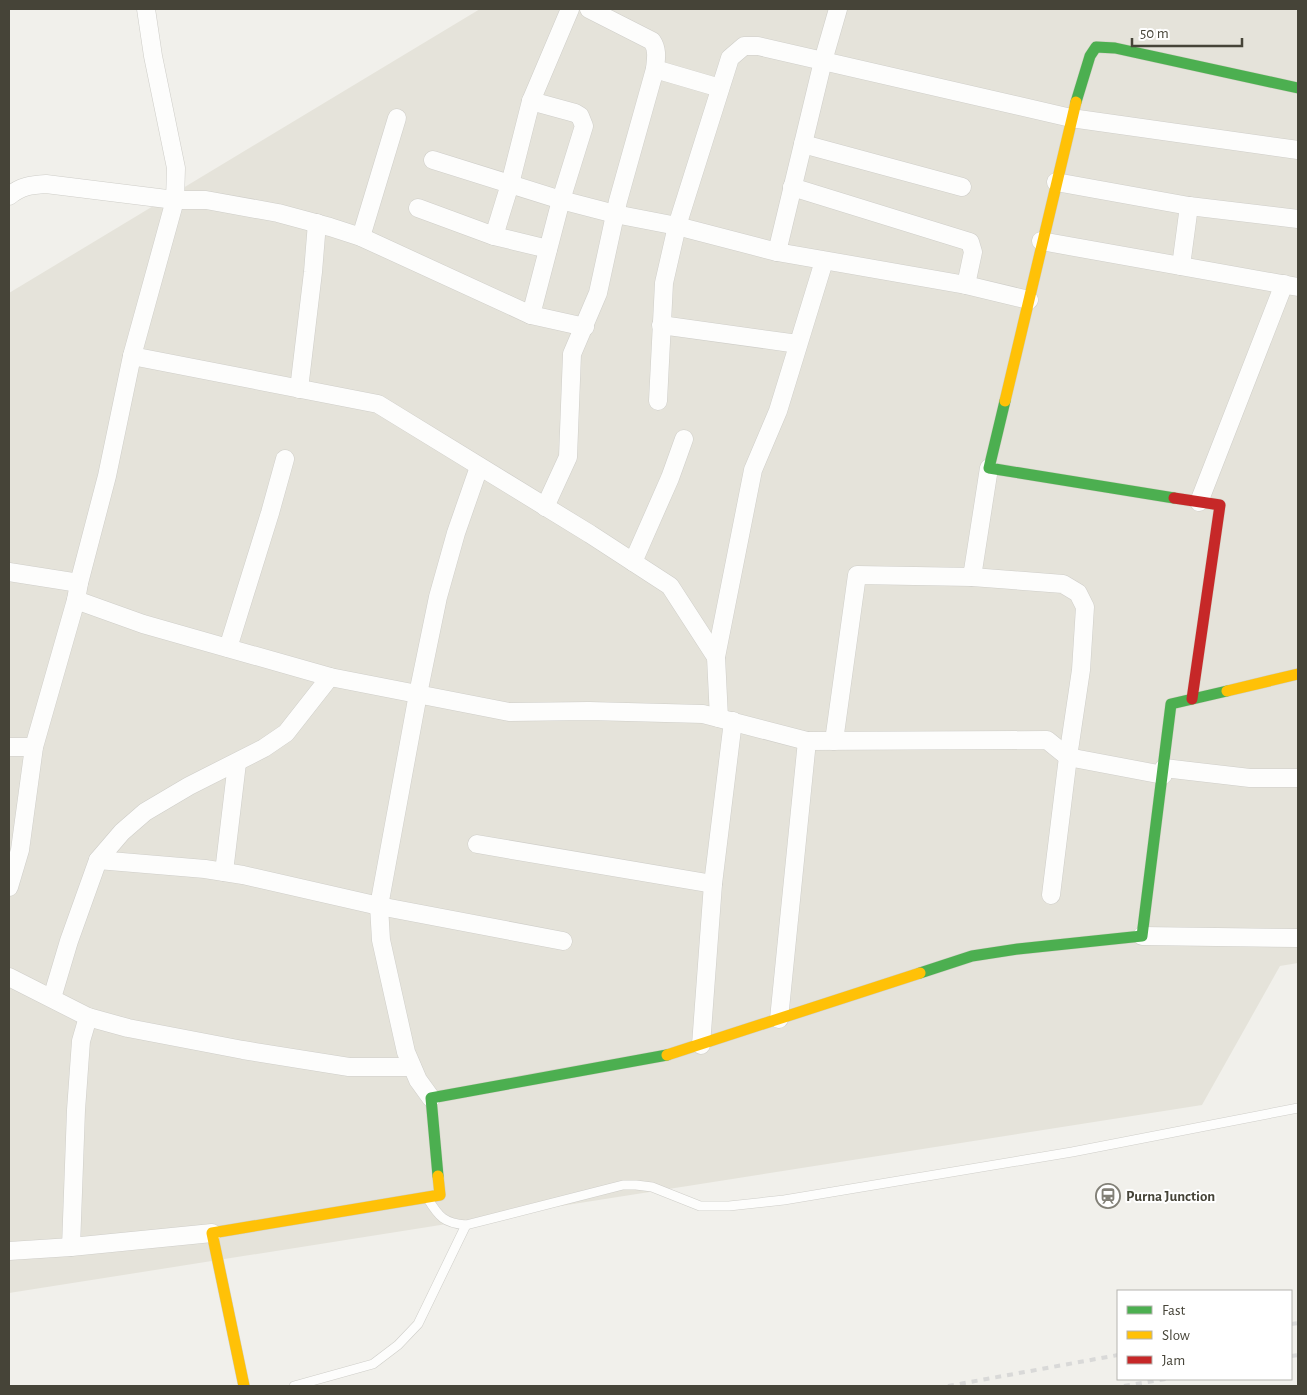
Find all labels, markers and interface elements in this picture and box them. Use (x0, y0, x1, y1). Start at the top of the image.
scale bar (1132, 15, 1242, 47)
text: 50 m (1140, 26, 1169, 41)
station icon: Purna Junction (1095, 1183, 1121, 1209)
place label: Purna Junction (1126, 1189, 1215, 1204)
legend (1117, 1290, 1292, 1380)
text: Fast (1162, 1303, 1186, 1318)
text: Slow (1162, 1328, 1190, 1343)
text: Jam (1162, 1353, 1185, 1368)

